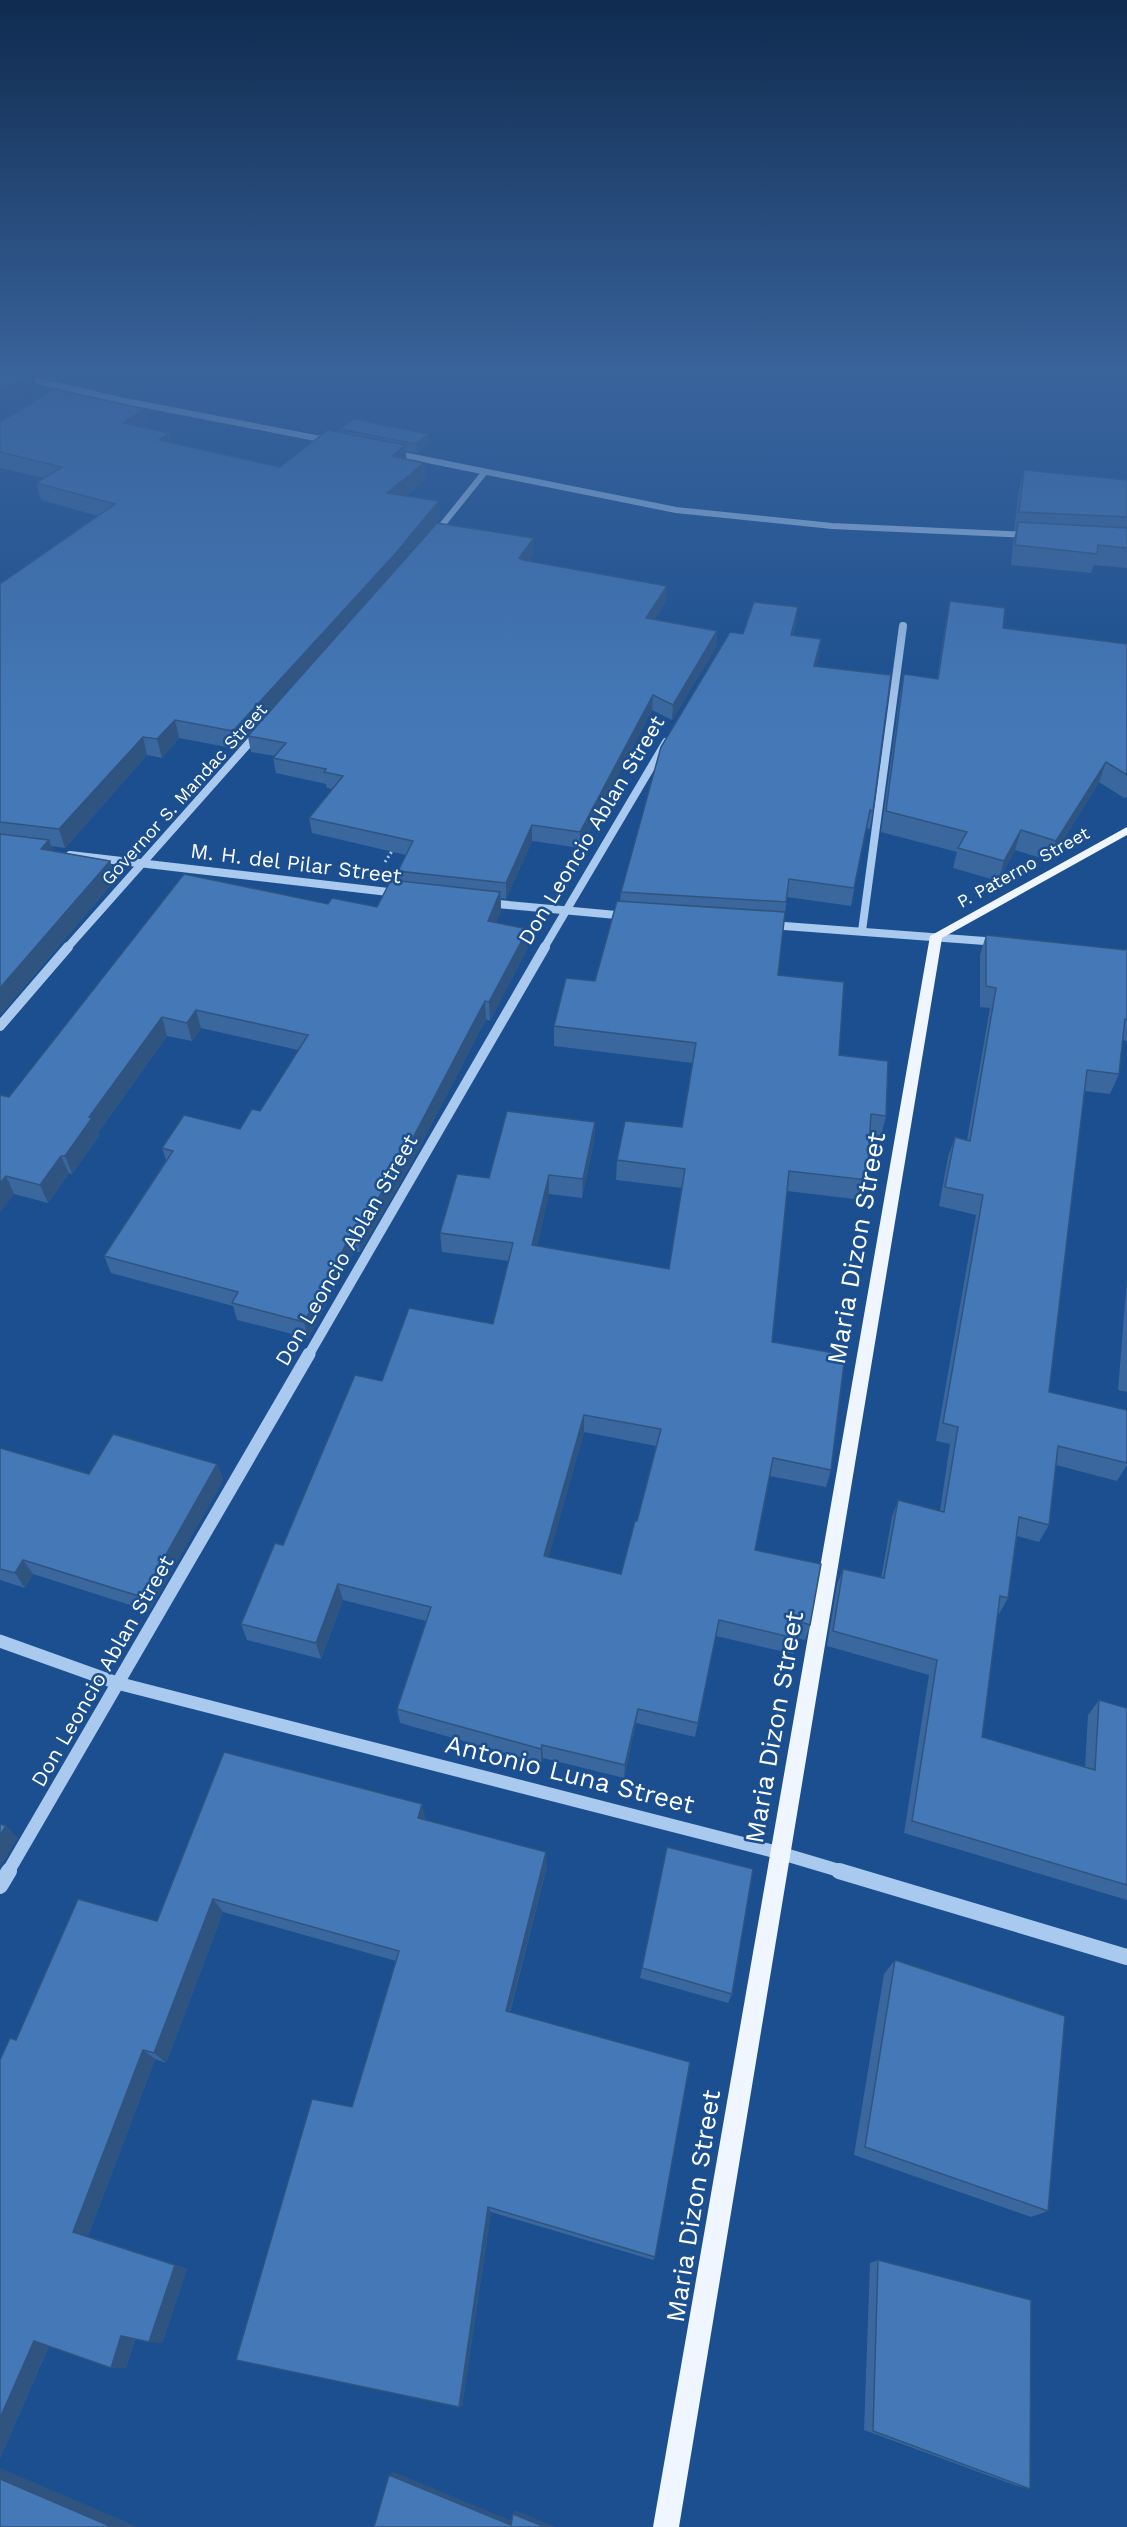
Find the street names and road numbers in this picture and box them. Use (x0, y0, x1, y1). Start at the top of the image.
street label: Governor S. Mandac Street (97, 699, 271, 889)
street label: Don Leoncio Ablan Street (513, 711, 670, 949)
street label: P. Paterno Street (953, 822, 1093, 912)
street label: M. H. del Pilar Street (189, 838, 403, 888)
street label: Maria Dizon Street (821, 1129, 891, 1366)
street label: Don Leoncio Ablan Street (269, 1130, 423, 1370)
street label: Don Leoncio Ablan Street (25, 1551, 179, 1791)
street label: Maria Dizon Street (739, 1608, 809, 1845)
street label: Antonio Luna Street (442, 1729, 698, 1820)
street label: Maria Dizon Street (660, 2087, 726, 2325)

